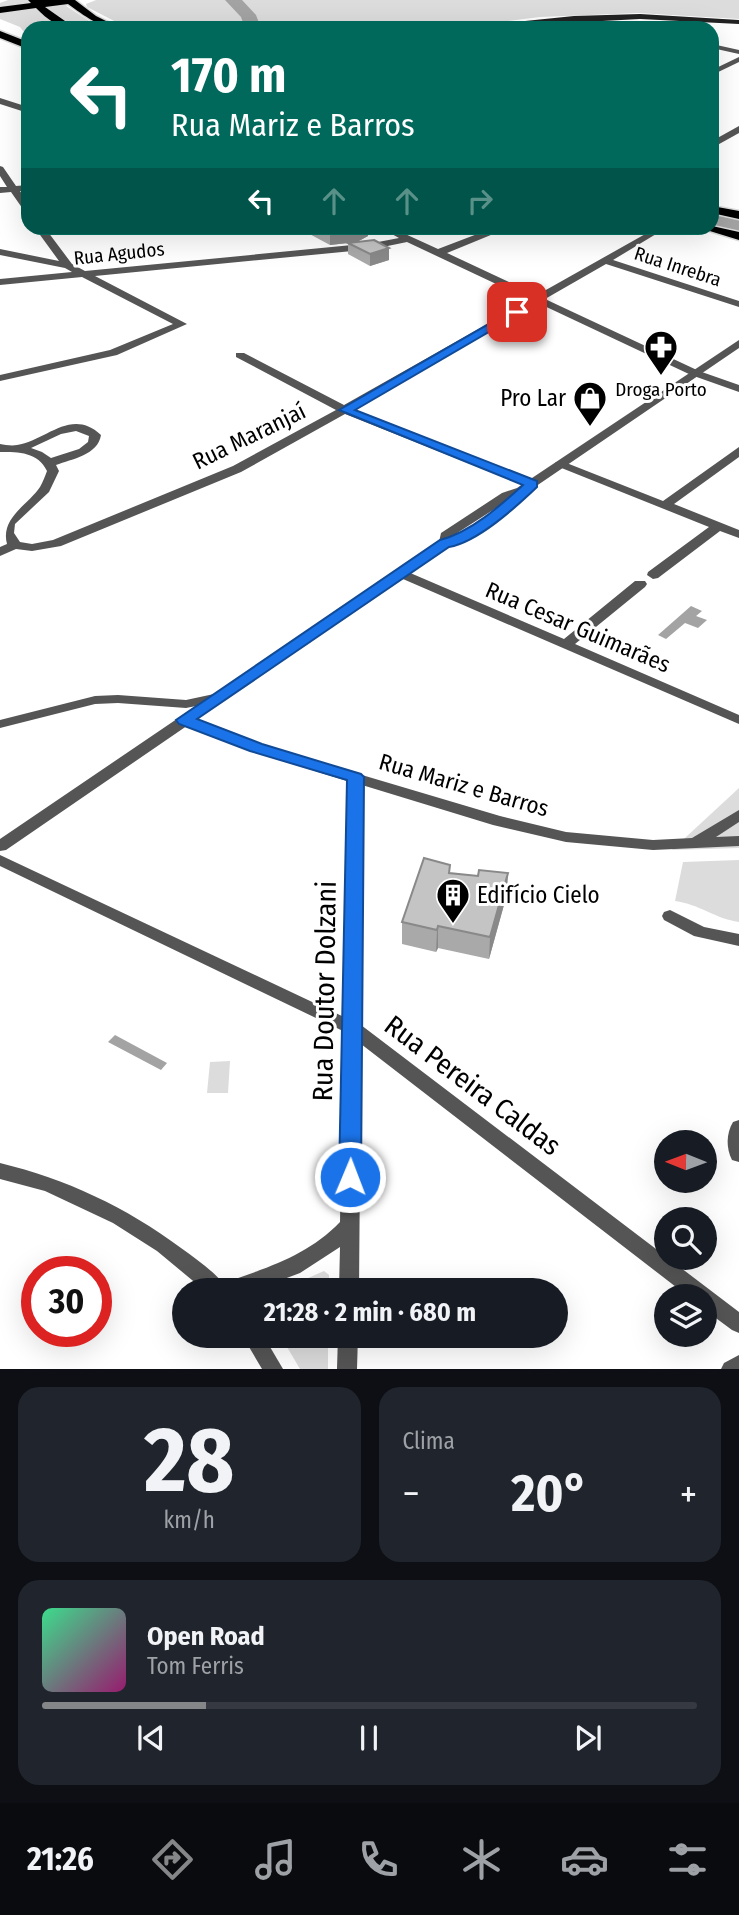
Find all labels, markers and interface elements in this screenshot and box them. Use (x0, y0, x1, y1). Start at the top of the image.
text: 170 m (171, 46, 287, 105)
icon: left (56, 49, 147, 140)
text: Rua Mariz e Barros (171, 106, 415, 144)
icon: left (242, 182, 280, 220)
icon: ahead (315, 182, 353, 220)
icon: ahead (388, 182, 426, 220)
icon: right (461, 182, 499, 220)
street label: Rua Agudos (73, 237, 166, 270)
street label: Rua Inrebra (631, 242, 724, 291)
pin (487, 282, 547, 342)
icon: arrive (498, 293, 536, 331)
pharmacy icon: Droga Porto (642, 328, 680, 377)
place label: Droga Porto (615, 378, 707, 401)
shop icon: Pro Lar (571, 379, 609, 428)
place label: Pro Lar (500, 384, 566, 412)
street label: Rua Maranjaí (188, 396, 310, 475)
street label: Rua Cesar Guimarães (481, 575, 675, 679)
street label: Rua Mariz e Barros (376, 747, 552, 823)
building icon: Edifício Cielo (434, 876, 472, 925)
street label: Rua Doutor Dolzani (306, 880, 343, 1102)
place label: Edifício Cielo (477, 881, 600, 909)
street label: Rua Pereira Caldas (378, 1008, 567, 1162)
north arrow (654, 1130, 718, 1194)
map controls (654, 1130, 717, 1347)
position arrow (313, 1140, 387, 1214)
button: search (654, 1207, 717, 1270)
speed limit sign: 30 (21, 1256, 112, 1347)
button: layers (654, 1284, 717, 1347)
text: 21:28 · 2 min · 680 m (264, 1297, 476, 1328)
text: 28 (144, 1406, 234, 1515)
text: Clima (403, 1427, 455, 1455)
text: 20° (511, 1462, 588, 1525)
text: − (403, 1471, 420, 1517)
text: + (680, 1471, 697, 1517)
text: km/h (164, 1506, 215, 1534)
text: Open Road (147, 1621, 265, 1652)
text: Tom Ferris (147, 1652, 244, 1680)
icon: previous (132, 1719, 170, 1757)
icon: pause (350, 1719, 388, 1757)
icon: next (569, 1719, 607, 1757)
icon: directions (148, 1835, 197, 1884)
icon: music (251, 1835, 300, 1884)
icon: phone (354, 1835, 403, 1884)
icon: climate (457, 1835, 506, 1884)
icon: car (560, 1835, 609, 1884)
icon: filters (663, 1835, 712, 1884)
text: 21:26 (27, 1840, 94, 1878)

